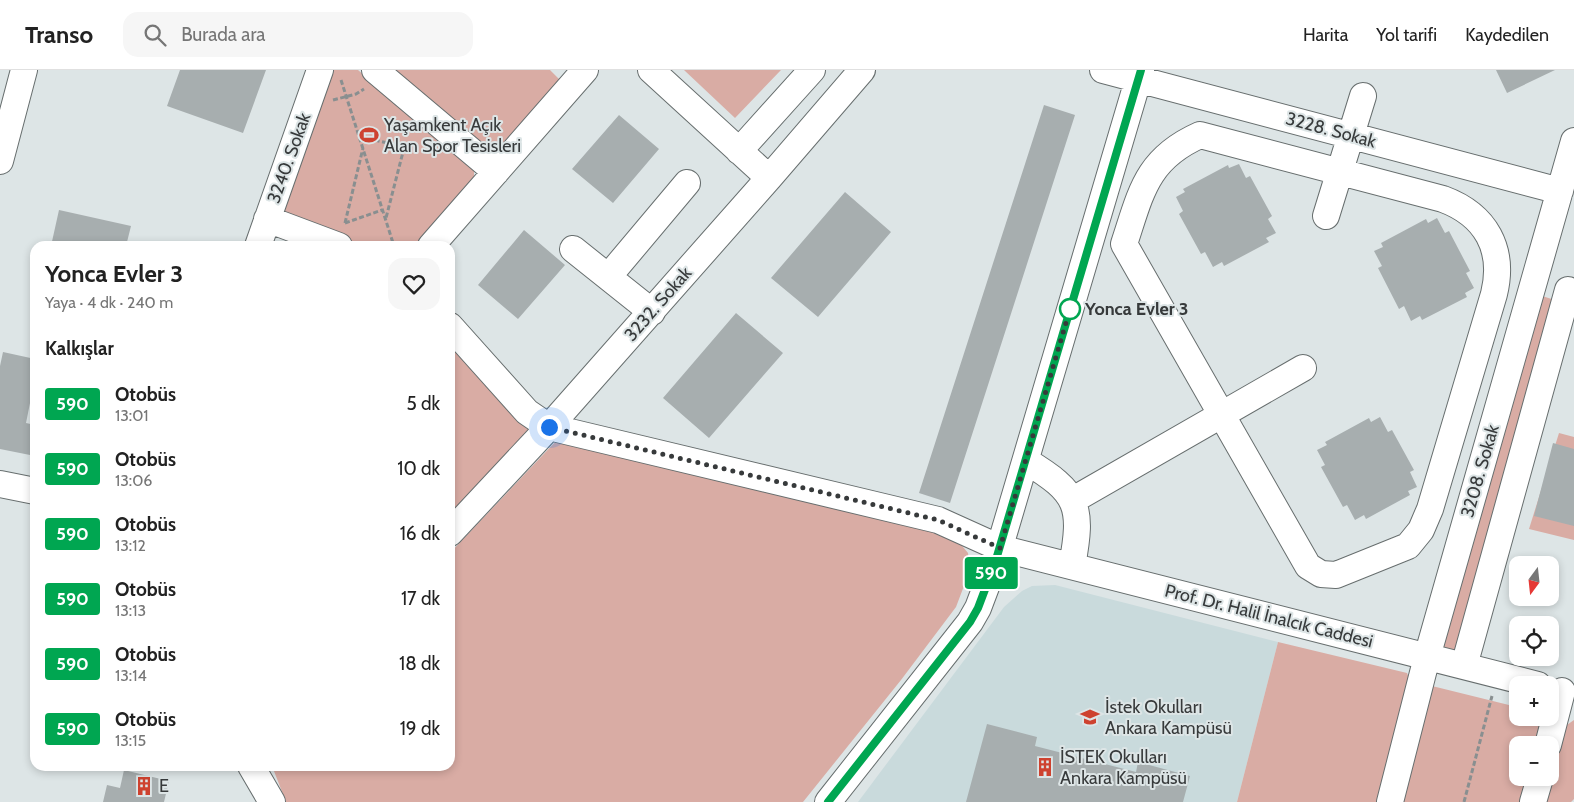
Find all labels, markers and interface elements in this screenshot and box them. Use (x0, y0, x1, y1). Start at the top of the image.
search box (123, 12, 473, 57)
text: Transo (25, 20, 93, 49)
icon: search (141, 21, 169, 49)
text: Burada ara (181, 23, 265, 46)
text: Harita (1303, 24, 1348, 46)
text: Yol tarifi (1376, 24, 1437, 46)
text: Kaydedilen (1465, 24, 1549, 46)
street label: 3228. Sokak (1284, 107, 1379, 153)
street label: 3240. Sokak (262, 109, 316, 206)
place label: Yaşamkent Açık Alan Spor Tesisleri (383, 114, 521, 157)
sports icon: Yaşamkent Açık Alan Spor Tesisleri (358, 124, 380, 146)
button: heart (388, 258, 440, 310)
text: Yonca Evler 3 (45, 259, 183, 288)
street label: 3232. Sokak (620, 262, 697, 346)
text: Yaya · 4 dk · 240 m (45, 293, 173, 312)
marker: Yonca Evler 3 (1059, 298, 1081, 320)
place label: Yonca Evler 3 (1084, 298, 1189, 320)
text: Kalkışlar (45, 337, 114, 360)
text: Otobüs (115, 383, 176, 406)
text: 5 dk (406, 392, 440, 415)
text: 590 (56, 393, 89, 415)
text: 13:01 (115, 406, 149, 425)
your location (537, 415, 562, 440)
street label: 3208. Sokak (1456, 421, 1504, 520)
text: Otobüs (115, 448, 176, 471)
text: 10 dk (397, 457, 440, 480)
text: 590 (56, 458, 89, 480)
text: 13:06 (115, 471, 152, 490)
text: Otobüs (115, 513, 176, 536)
text: 16 dk (400, 522, 440, 545)
text: 590 (56, 523, 89, 545)
text: 13:12 (115, 536, 146, 555)
north arrow (1509, 556, 1559, 606)
map controls (1509, 556, 1559, 786)
line badge: 590 (962, 557, 1020, 589)
text: 590 (975, 562, 1007, 584)
text: Otobüs (115, 578, 176, 601)
street label: Prof. Dr. Halil İnalcık Caddesi (1163, 579, 1375, 653)
text: 17 dk (401, 587, 440, 610)
text: 590 (56, 588, 89, 610)
text: 13:13 (115, 601, 146, 620)
button: locate (1509, 616, 1559, 666)
text: Otobüs (115, 643, 176, 666)
text: 18 dk (399, 652, 440, 675)
text: 590 (56, 653, 89, 675)
text: 13:14 (115, 666, 147, 685)
button: + (1509, 676, 1559, 726)
place label: İstek Okulları Ankara Kampüsü (1105, 696, 1232, 739)
school or university icon: İstek Okulları Ankara Kampüsü (1079, 706, 1101, 728)
text: Otobüs (115, 708, 176, 731)
text: 19 dk (400, 717, 440, 740)
text: 590 (56, 718, 89, 740)
text: 13:15 (115, 731, 146, 750)
button: − (1509, 736, 1559, 786)
place label: İSTEK Okulları Ankara Kampüsü (1060, 746, 1187, 789)
building icon: İSTEK Okulları Ankara Kampüsü (1034, 756, 1056, 778)
building icon: E (133, 775, 155, 797)
place label: E (159, 775, 169, 797)

